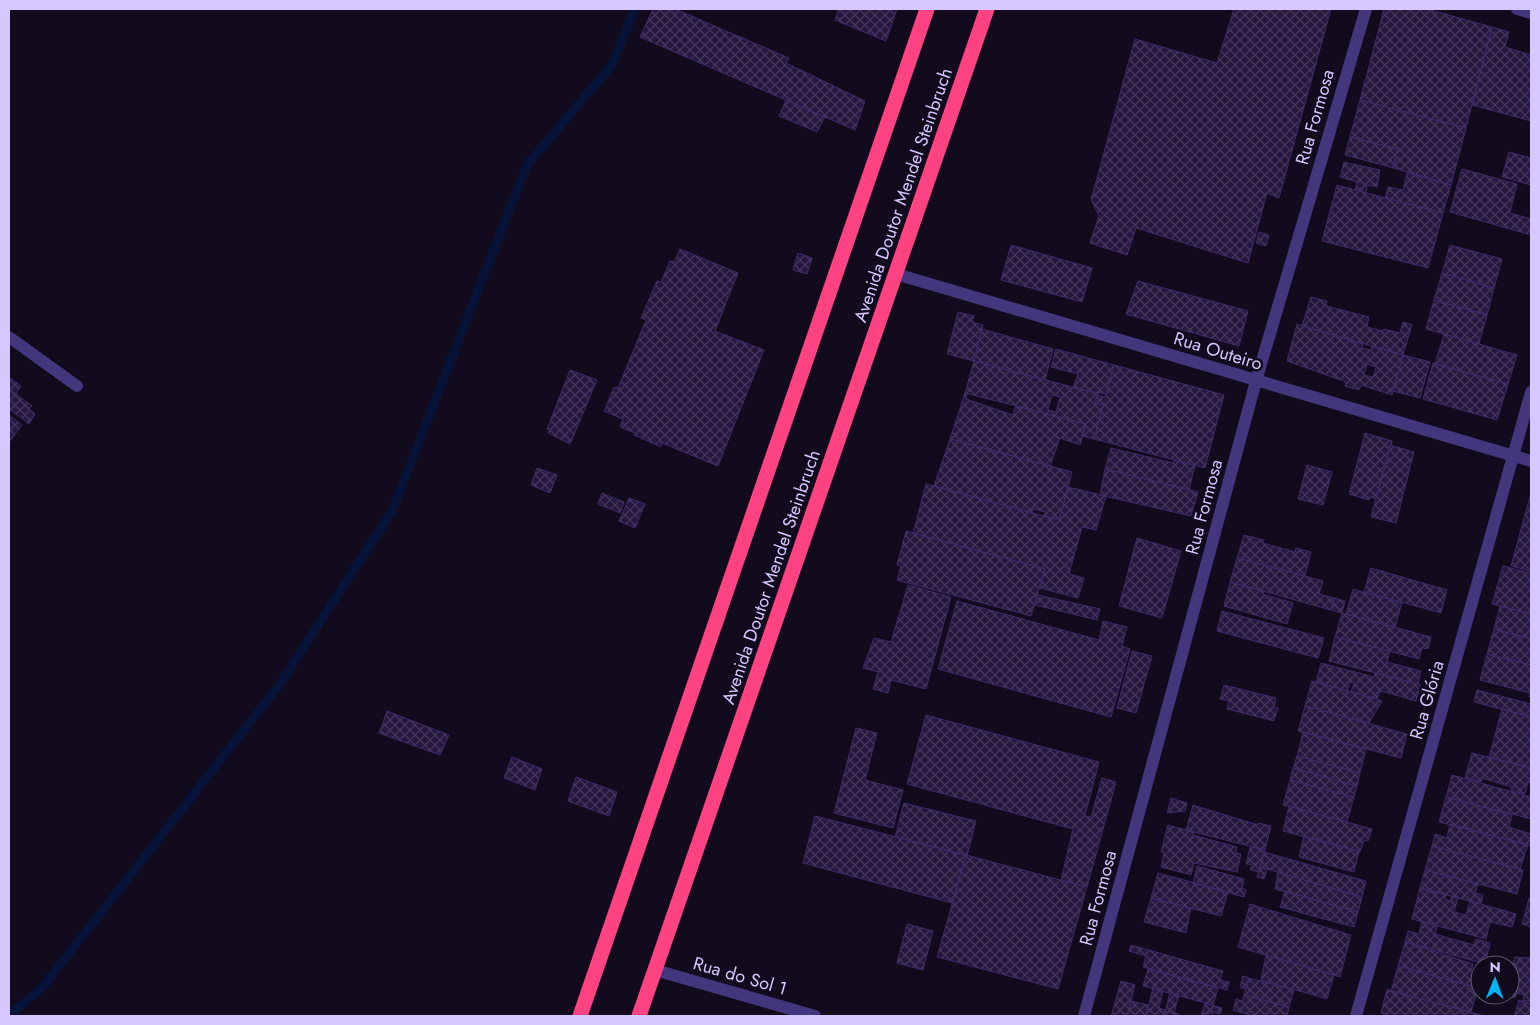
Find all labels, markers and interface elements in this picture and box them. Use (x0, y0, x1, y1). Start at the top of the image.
street label: Avenida Doutor Mendel Steinbruch (847, 64, 959, 326)
street label: Rua Formosa (1289, 66, 1341, 168)
street label: Rua Outeiro (1171, 325, 1266, 377)
street label: Avenida Doutor Mendel Steinbruch (715, 446, 827, 708)
street label: Rua Formosa (1179, 456, 1229, 558)
street label: Rua Glória (1403, 657, 1451, 743)
street label: Rua Formosa (1073, 847, 1123, 949)
street label: Rua do Sol 1 (690, 950, 790, 1002)
north arrow (1470, 955, 1520, 1005)
text: N (1489, 957, 1501, 977)

